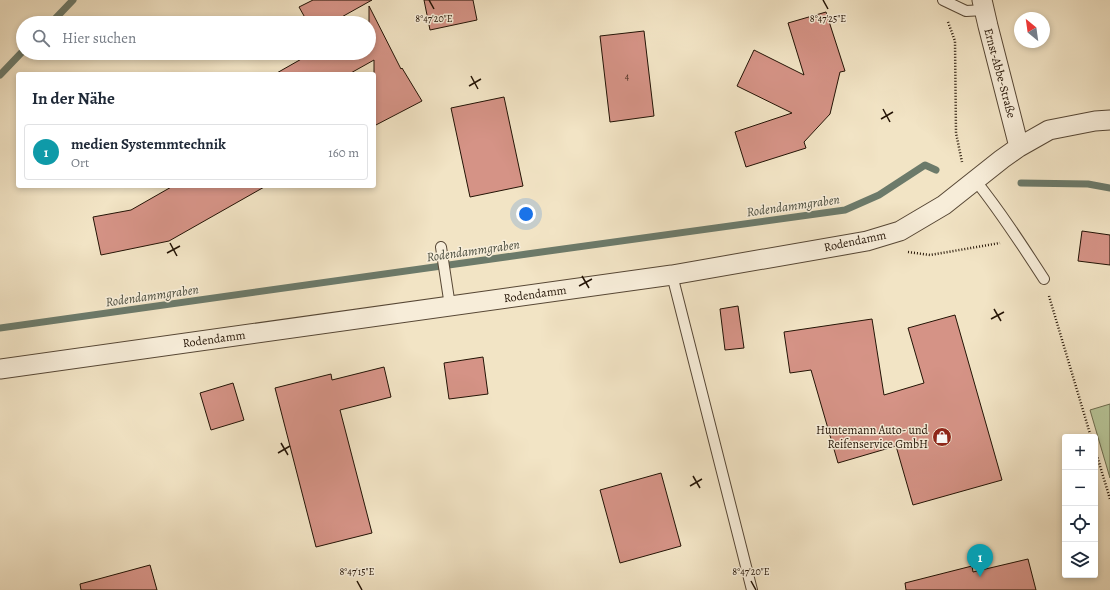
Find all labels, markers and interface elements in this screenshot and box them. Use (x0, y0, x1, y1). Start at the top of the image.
text: 8°47'20"E (415, 12, 453, 25)
text: 8°47'25"E (810, 12, 846, 25)
north arrow (1014, 12, 1050, 48)
search box (16, 16, 376, 60)
street label: Ernst-Abbe-Straße (980, 26, 1020, 120)
icon: search (30, 27, 52, 49)
text: Hier suchen (62, 28, 136, 48)
house number: 4 (625, 70, 630, 83)
text: In der Nähe (32, 87, 115, 110)
text: medien Systemmtechnik (71, 134, 226, 154)
text: 1 (44, 144, 48, 161)
text: 160 m (328, 144, 359, 161)
text: Ort (71, 154, 89, 171)
water label: Rodendammgraben (745, 191, 841, 220)
your location (516, 204, 536, 224)
street label: Rodendamm (822, 227, 888, 255)
water label: Rodendammgraben (425, 236, 521, 265)
water label: Rodendammgraben (104, 281, 200, 310)
street label: Rodendamm (503, 282, 567, 306)
street label: Rodendamm (182, 327, 246, 351)
place label: Huntemann Auto- und Reifenservice GmbH (816, 422, 929, 452)
shop icon: Huntemann Auto- und Reifenservice GmbH (931, 426, 953, 448)
map controls (1062, 434, 1098, 578)
button: + (1062, 434, 1098, 470)
button: − (1062, 470, 1098, 506)
button: locate (1062, 506, 1098, 542)
button: layers (1062, 542, 1098, 578)
pin: 1 (967, 544, 993, 577)
text: 8°47'15"E (340, 565, 375, 578)
text: 8°47'20"E (732, 565, 770, 578)

